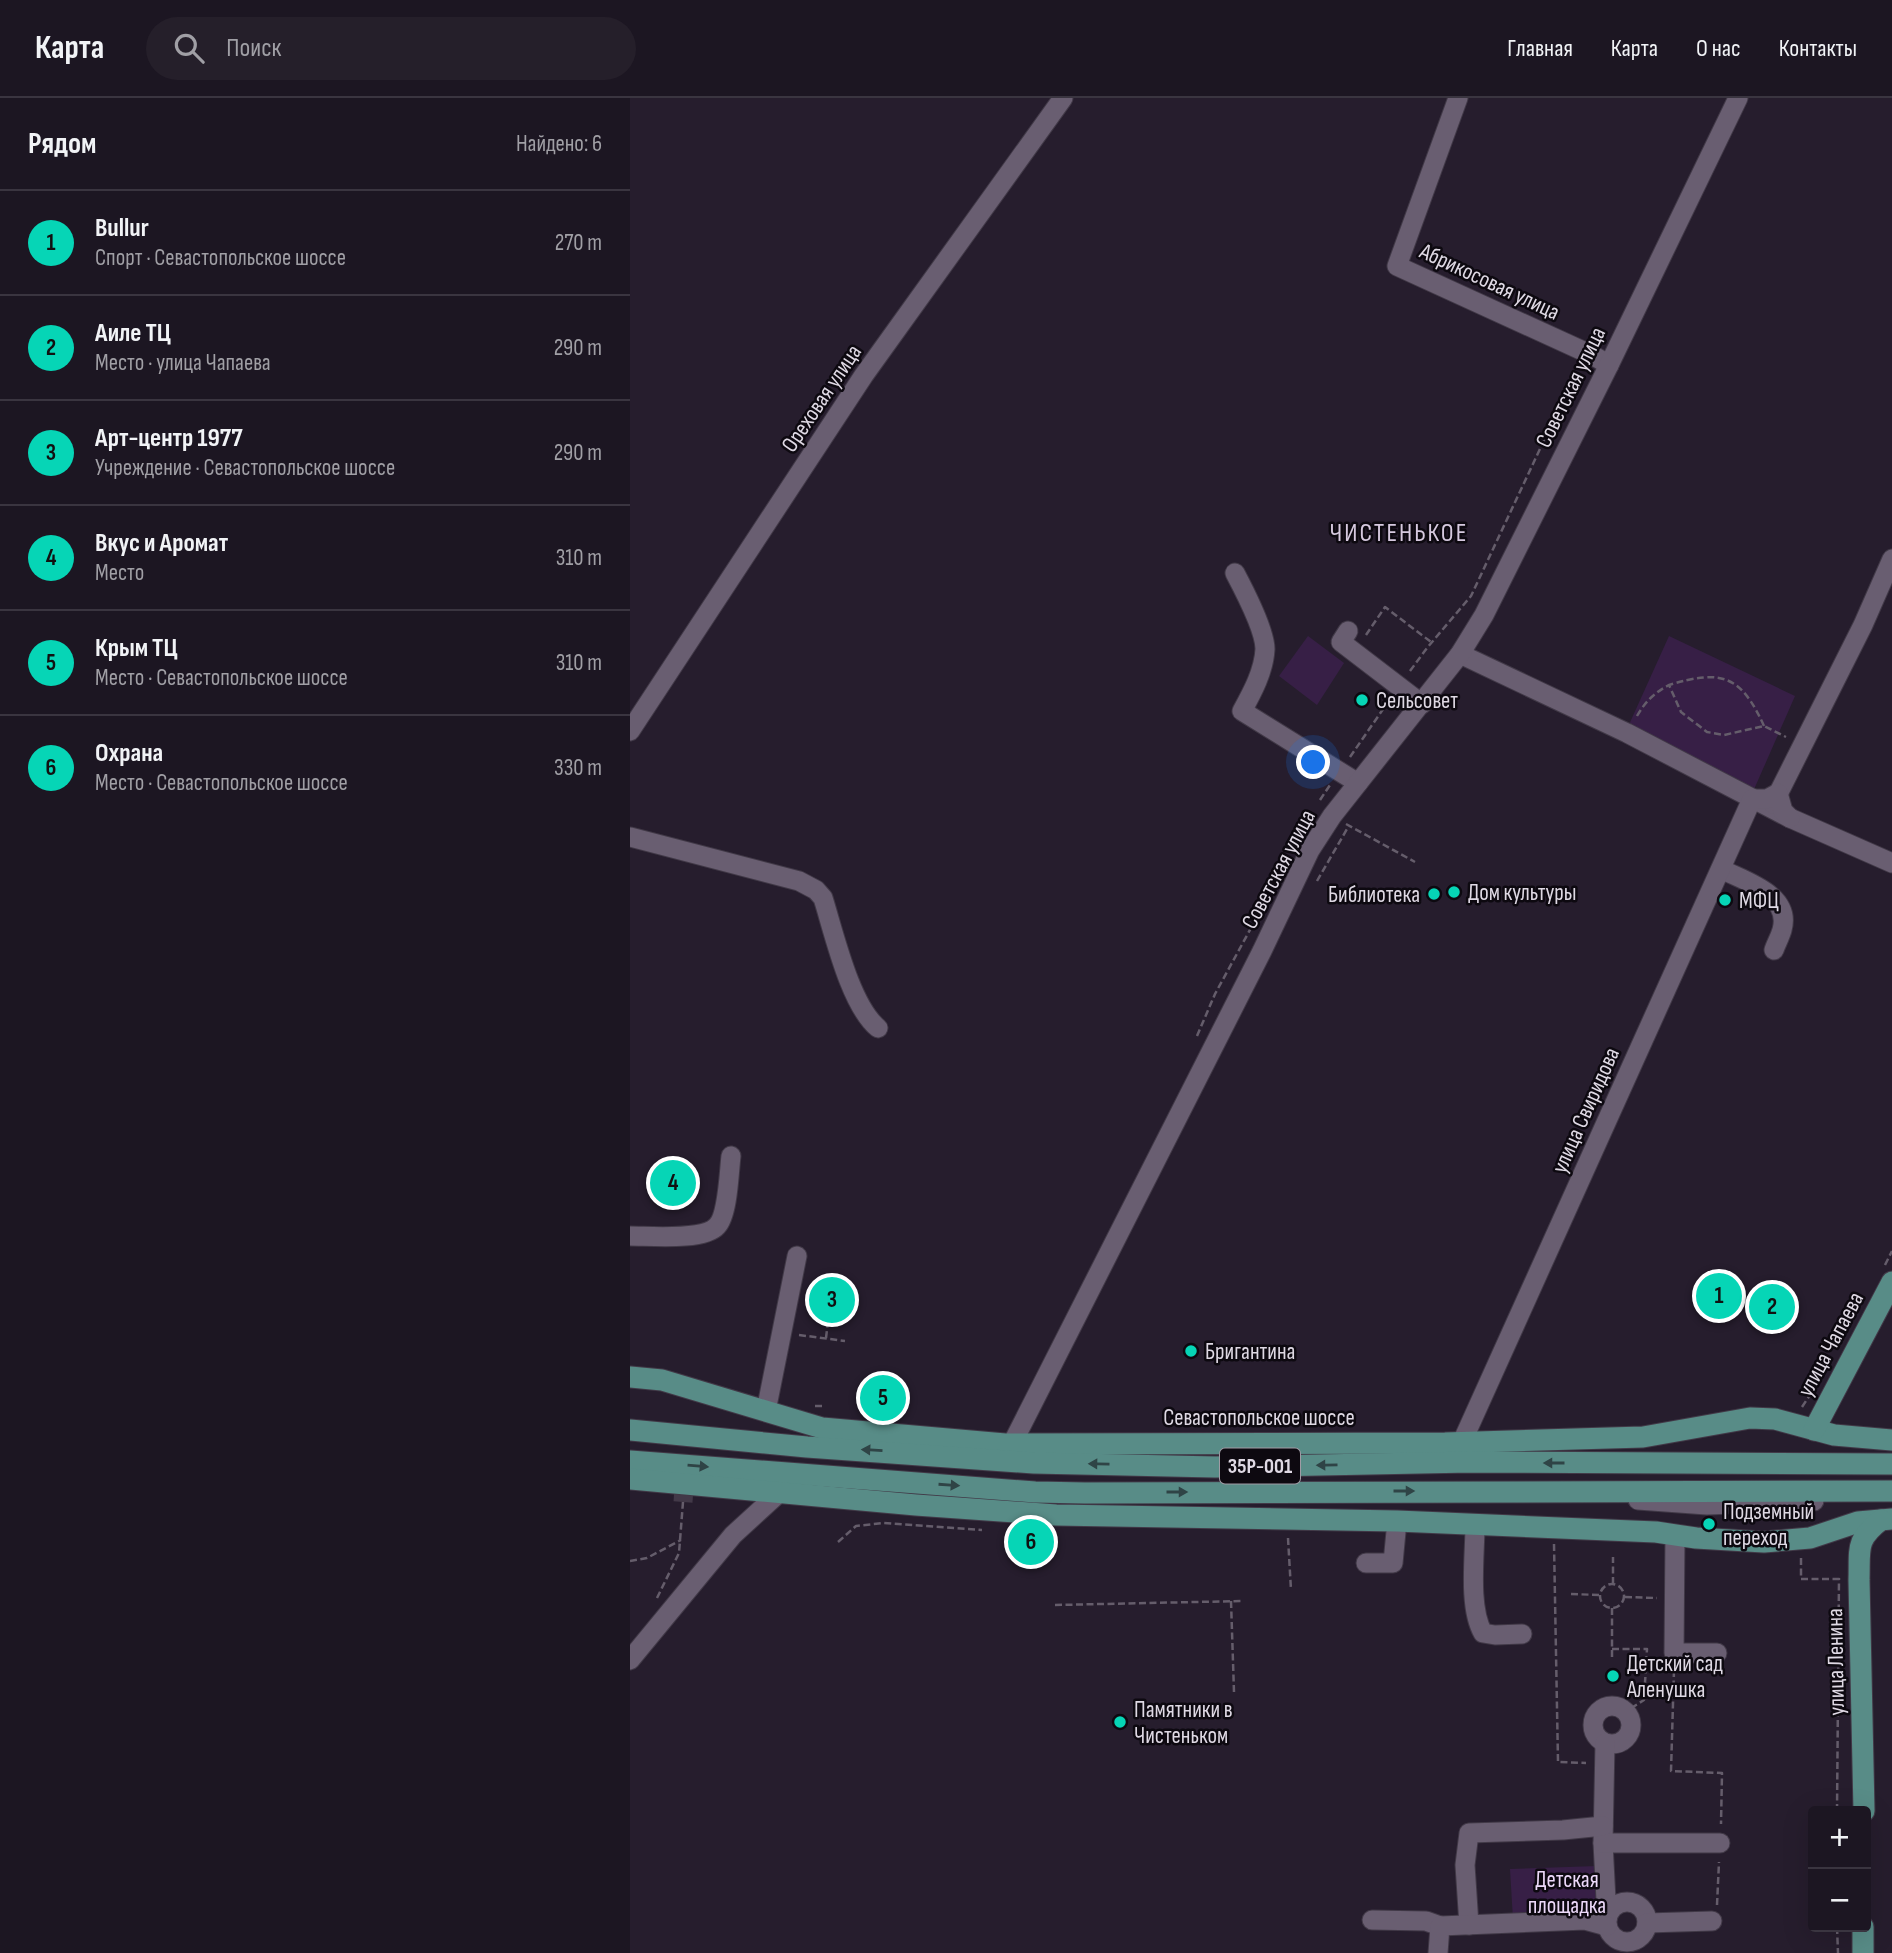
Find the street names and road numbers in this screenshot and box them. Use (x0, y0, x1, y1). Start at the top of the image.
street label: Абрикосовая улица (1414, 237, 1564, 326)
street label: Советская улица (1530, 322, 1612, 452)
street label: Ореховая улица (776, 340, 868, 458)
street label: Советская улица (1236, 805, 1322, 934)
street label: улица Свиридова (1546, 1043, 1626, 1178)
street label: улица Чапаева (1792, 1287, 1870, 1402)
street label: Севастопольское шоссе (1163, 1404, 1355, 1432)
road number: 35Р-001 (1220, 1448, 1300, 1484)
street label: улица Ленина (1821, 1608, 1851, 1716)

